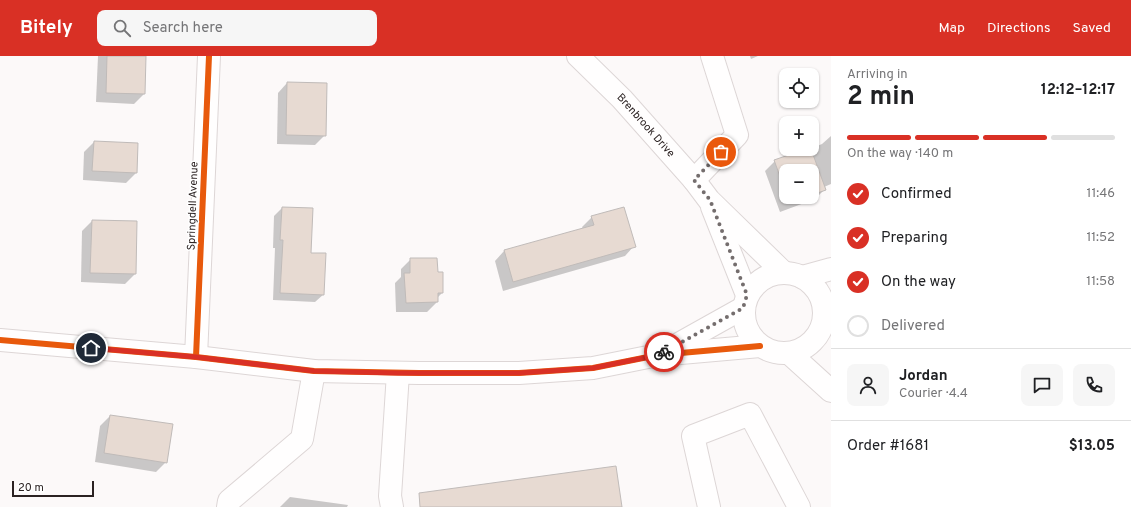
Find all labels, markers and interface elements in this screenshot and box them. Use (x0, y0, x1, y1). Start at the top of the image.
search box (97, 10, 377, 46)
text: Bitely (20, 16, 73, 40)
icon: search (111, 17, 133, 39)
text: Search here (143, 19, 223, 38)
text: Map (939, 20, 965, 37)
text: Directions (987, 20, 1051, 37)
text: Saved (1073, 20, 1111, 37)
text: Arriving in (847, 67, 908, 83)
map controls (779, 68, 819, 204)
button: locate (779, 68, 819, 108)
text: 2 min (847, 81, 915, 114)
text: 12:12–12:17 (1041, 81, 1115, 100)
street label: Brenbrook Drive (614, 91, 678, 160)
button: + (779, 116, 819, 156)
pin (704, 135, 738, 169)
icon: bag (710, 141, 732, 163)
text: On the way · 140 m (847, 146, 953, 162)
street label: Springdell Avenue (184, 161, 202, 251)
button: − (779, 164, 819, 204)
icon: check (847, 183, 869, 205)
text: Confirmed (881, 185, 952, 204)
text: 11:46 (1087, 186, 1115, 202)
icon: check (847, 227, 869, 249)
text: Preparing (881, 229, 948, 248)
text: 11:52 (1086, 230, 1115, 246)
icon: check (847, 271, 869, 293)
text: On the way (881, 273, 956, 292)
text: 11:58 (1086, 274, 1115, 290)
text: Delivered (881, 317, 945, 336)
pin (74, 331, 108, 365)
courier (644, 332, 684, 372)
icon: home (80, 337, 102, 359)
icon: bike (653, 341, 675, 363)
button: person (847, 364, 889, 406)
button: chat (1021, 364, 1063, 406)
button: phone (1073, 364, 1115, 406)
text: Jordan (899, 367, 948, 386)
text: Courier · 4.4 (899, 386, 968, 402)
text: Order #1681 (847, 437, 929, 456)
text: $13.05 (1069, 437, 1115, 456)
scale bar (12, 479, 94, 498)
text: 20 m (18, 481, 44, 495)

